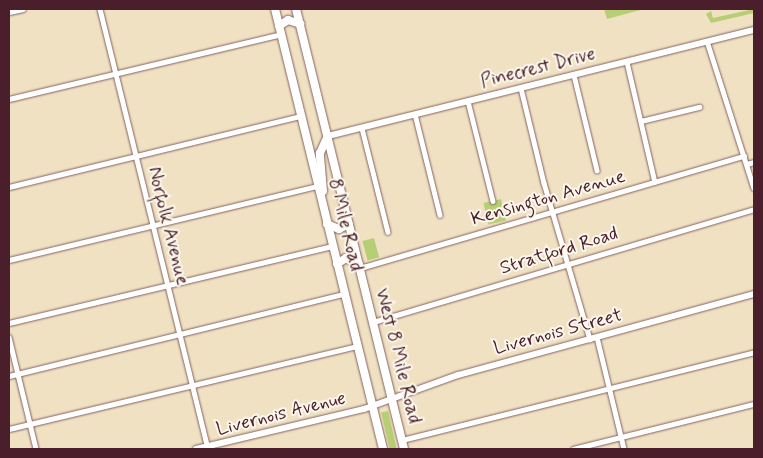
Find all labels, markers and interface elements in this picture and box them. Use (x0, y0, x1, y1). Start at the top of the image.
street label: Pinecrest Drive (478, 43, 598, 93)
street label: Norfolk Avenue (142, 164, 194, 288)
street label: Kensington Avenue (471, 166, 625, 230)
street label: 8 Mile Road (323, 177, 367, 273)
street label: Stratford Road (498, 222, 620, 280)
street label: West 8 Mile Road (370, 286, 426, 426)
street label: Livernois Street (492, 304, 624, 360)
street label: Livernois Avenue (212, 386, 350, 442)

